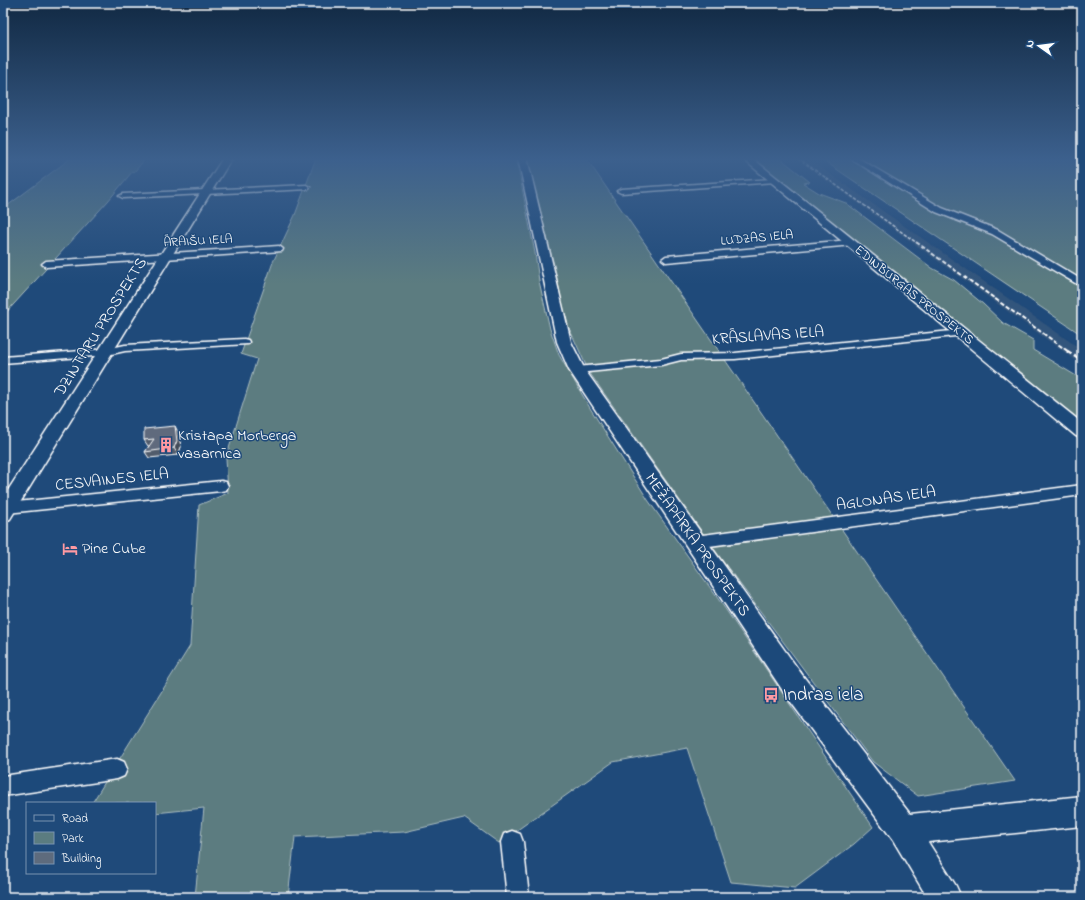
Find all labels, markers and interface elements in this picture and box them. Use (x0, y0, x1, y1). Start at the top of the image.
north arrow (1019, 26, 1059, 66)
text: N (1022, 38, 1039, 49)
street label: LUDZAS IELA (720, 225, 794, 251)
street label: ĀRAIŠU IELA (163, 230, 233, 252)
street label: EDINBURGAS PROSPEKTS (850, 241, 978, 349)
street label: DZINTARU PROSPEKTS (48, 253, 154, 402)
street label: KRĀSLAVAS IELA (711, 320, 825, 352)
place label: Kristapa Morberga vasarnīca (178, 424, 297, 466)
building icon: Kristapa Morberga vasarnīca (157, 436, 175, 454)
street label: CESVAINES IELA (54, 462, 170, 498)
street label: MEŽAPARKA PROSPEKTS (638, 468, 756, 622)
street label: AGLONAS IELA (835, 480, 938, 518)
place label: Pine Cube (82, 537, 147, 561)
hotel icon: Pine Cube (61, 540, 79, 558)
place label: Indras iela (783, 682, 863, 709)
bus stop icon: Indras iela (762, 686, 780, 704)
legend (26, 802, 156, 874)
text: Road (62, 810, 88, 828)
text: Park (62, 830, 84, 848)
text: Building (61, 850, 101, 869)

